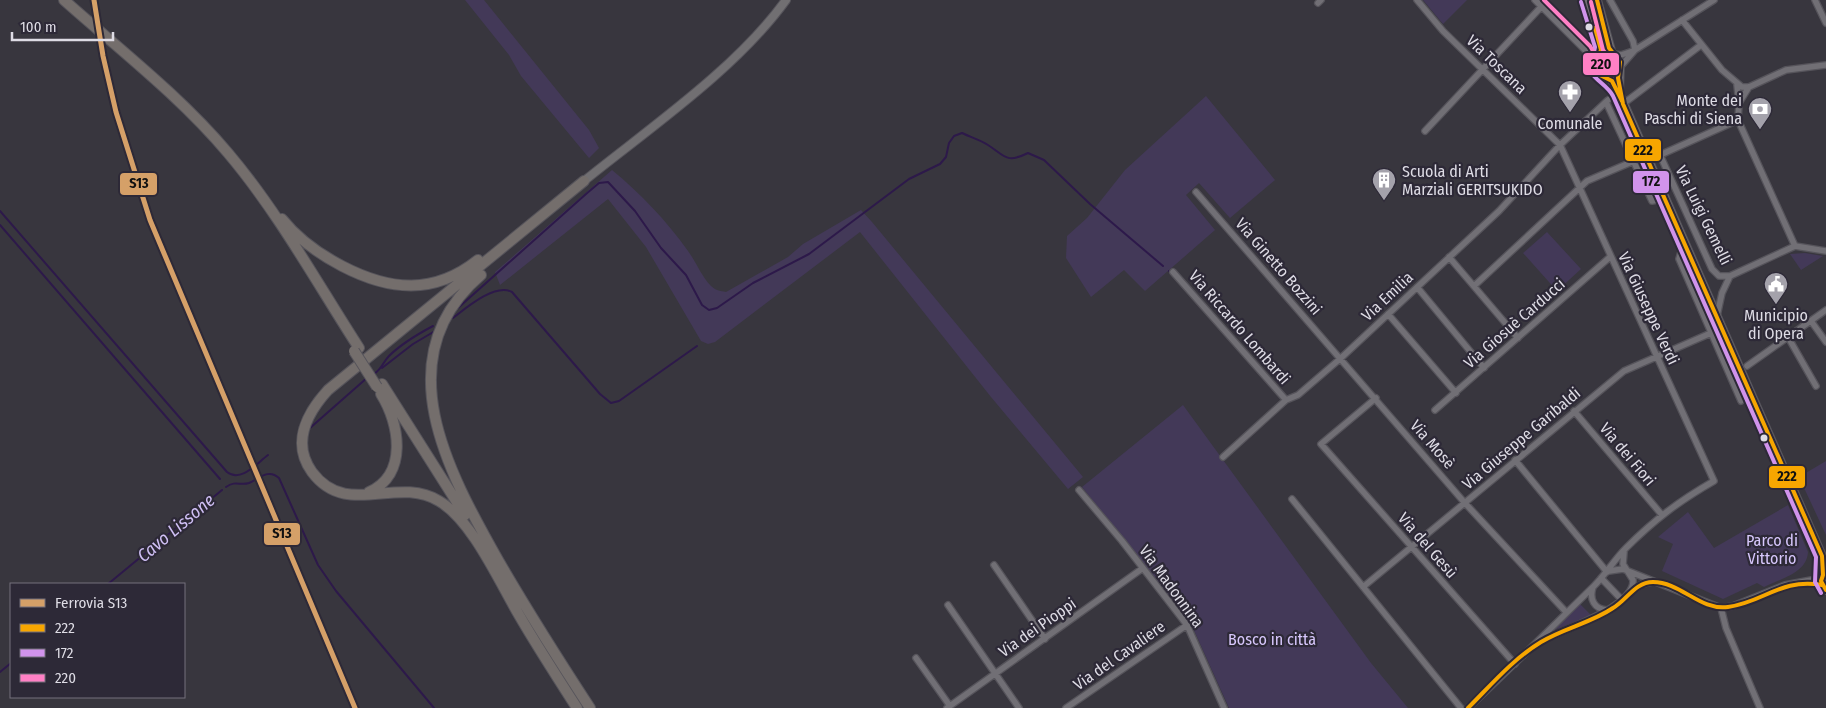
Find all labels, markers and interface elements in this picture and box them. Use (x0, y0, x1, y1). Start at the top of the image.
scale bar (12, 10, 114, 42)
text: 100 m (20, 18, 57, 36)
unlabelled marker (1584, 22, 1594, 32)
street label: Via Toscana (1463, 31, 1531, 98)
line badge: 220 (1582, 52, 1620, 76)
text: 220 (1590, 56, 1612, 73)
pharmacy icon: Comunale (1557, 79, 1583, 113)
place label: Monte dei Paschi di Siena (1644, 91, 1742, 128)
bank icon: Monte dei Paschi di Siena (1747, 96, 1773, 130)
place label: Comunale (1537, 114, 1603, 133)
line badge: 222 (1624, 138, 1662, 162)
text: 222 (1632, 142, 1653, 159)
place label: Scuola di Arti Marziali GERITSUKIDO (1402, 162, 1543, 199)
street label: Via Luigi Gemelli (1671, 162, 1736, 268)
building icon: Scuola di Arti Marziali GERITSUKIDO (1371, 167, 1397, 201)
line badge: 172 (1632, 170, 1670, 194)
line badge: S13 (119, 172, 158, 196)
text: 172 (1642, 173, 1661, 190)
text: S13 (129, 175, 149, 192)
street label: Via Ginetto Bozzini (1231, 214, 1326, 319)
street label: Via Giuseppe Verdi (1614, 249, 1683, 368)
street label: Via Riccardo Lombardi (1185, 266, 1294, 388)
street label: Via Emilia (1358, 268, 1417, 325)
public building icon: Municipio di Opera (1763, 271, 1789, 305)
street label: Via Giosuè Carducci (1460, 274, 1569, 372)
place label: Municipio di Opera (1744, 306, 1808, 343)
street label: Via Giuseppe Garibaldi (1458, 383, 1584, 493)
street label: Via Mosè (1406, 416, 1459, 473)
street label: Via dei Fiori (1596, 419, 1660, 490)
unlabelled marker (1759, 433, 1769, 443)
line badge: 222 (1768, 465, 1806, 489)
text: 222 (1776, 468, 1797, 485)
water label: Cavo Lissone (133, 489, 220, 567)
street label: Via del Gesù (1394, 509, 1461, 582)
line badge: S13 (263, 522, 301, 546)
text: S13 (272, 525, 292, 542)
park label: Parco di Vittorio (1746, 531, 1798, 568)
street label: Via Madonnina (1135, 541, 1208, 631)
legend (10, 583, 185, 698)
text: Ferrovia S13 (55, 594, 128, 612)
street label: Via dei Pioppi (995, 594, 1080, 661)
street label: Via del Cavaliere (1070, 617, 1169, 694)
text: 222 (55, 619, 75, 637)
park label: Bosco in città (1228, 630, 1316, 649)
text: 172 (55, 644, 74, 662)
text: 220 (55, 669, 76, 687)

